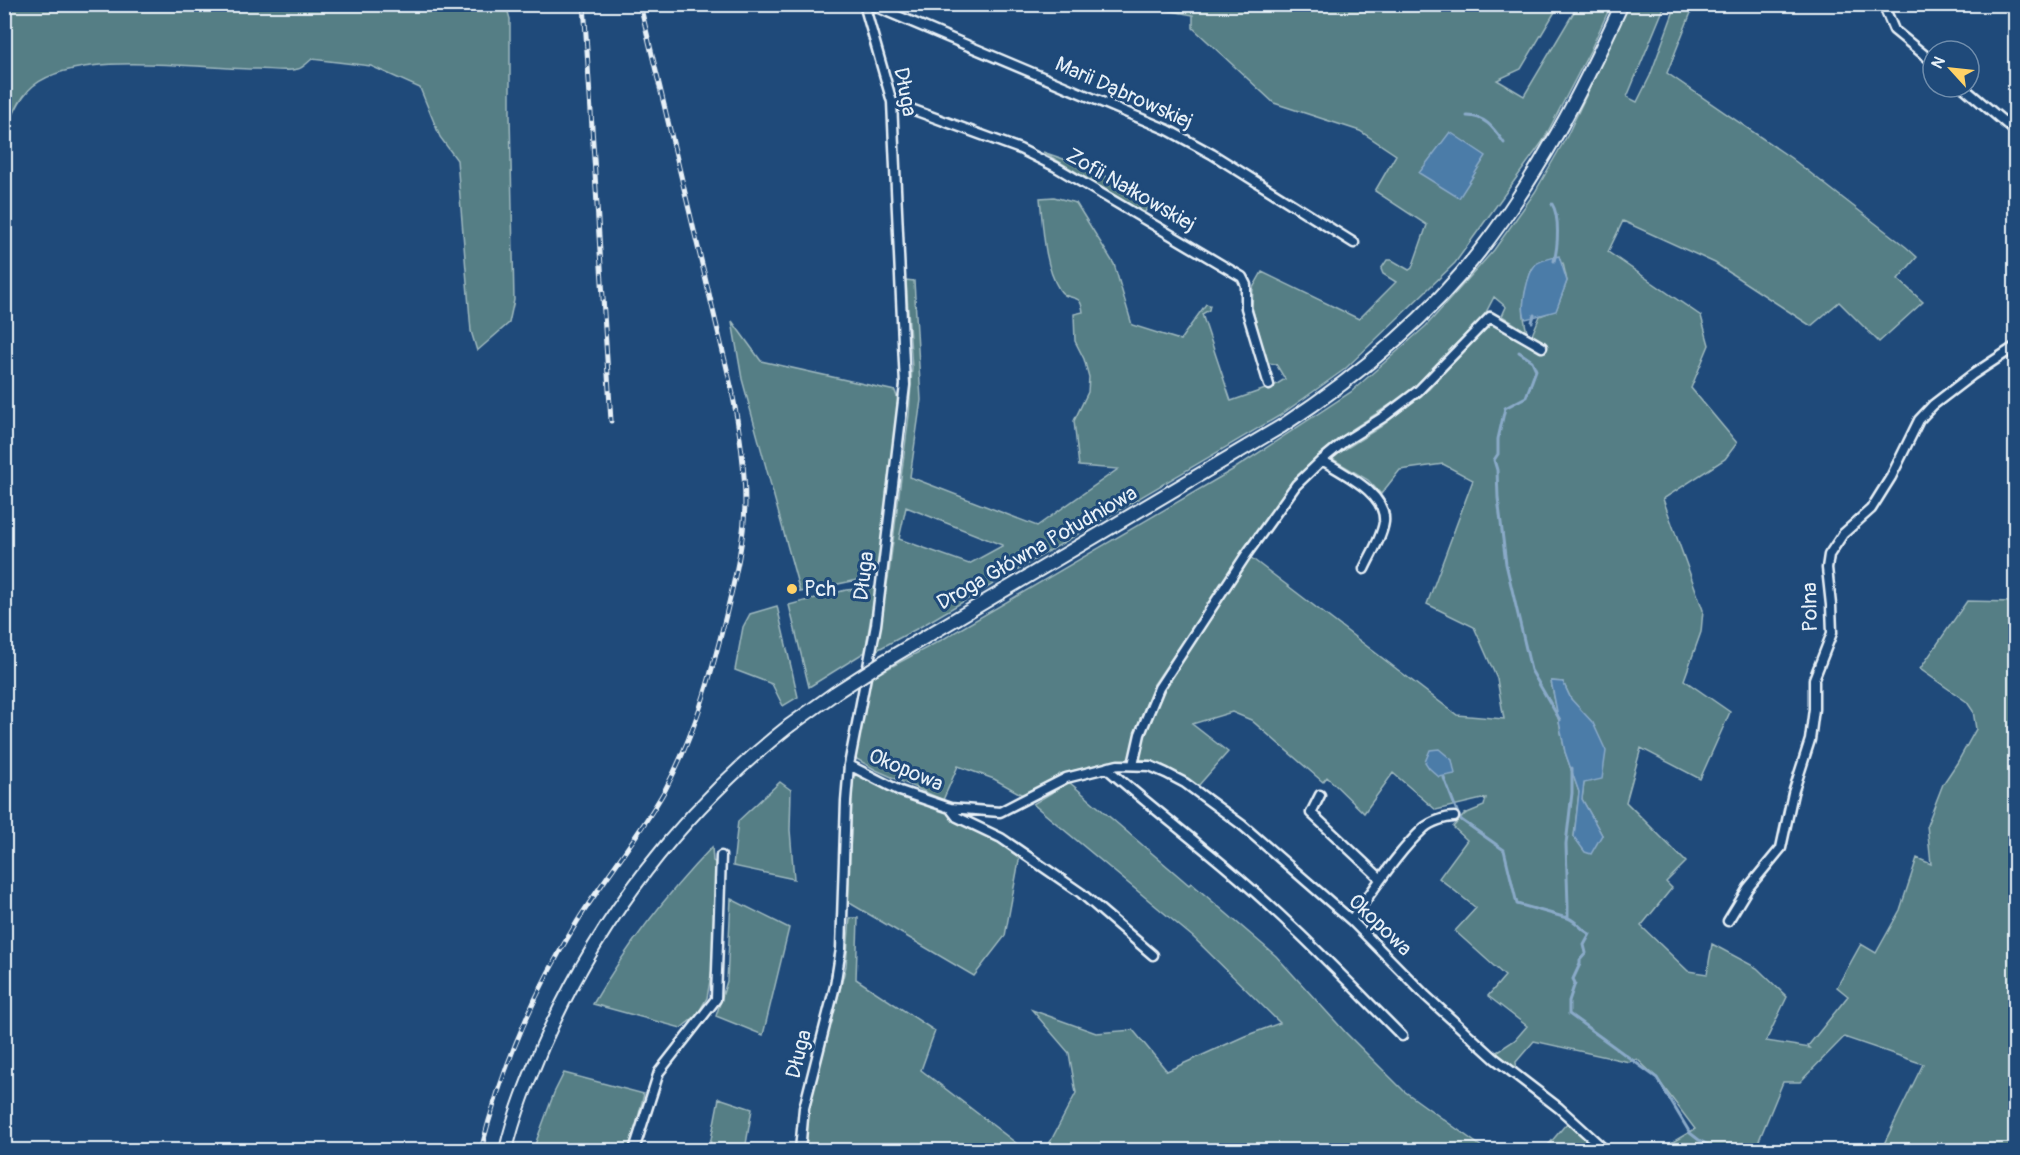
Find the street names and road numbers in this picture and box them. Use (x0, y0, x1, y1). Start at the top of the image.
street label: Marii Dąbrowskiej (1051, 51, 1197, 135)
street label: Długa (887, 65, 923, 119)
street label: Zofii Nałkowskiej (1061, 142, 1201, 238)
street label: Droga Główna Południowa (932, 480, 1142, 616)
street label: Długa (848, 550, 880, 602)
street label: Polna (1796, 582, 1824, 632)
street label: Okopowa (865, 742, 947, 798)
street label: Okopowa (1342, 888, 1418, 962)
street label: Długa (780, 1027, 818, 1081)

